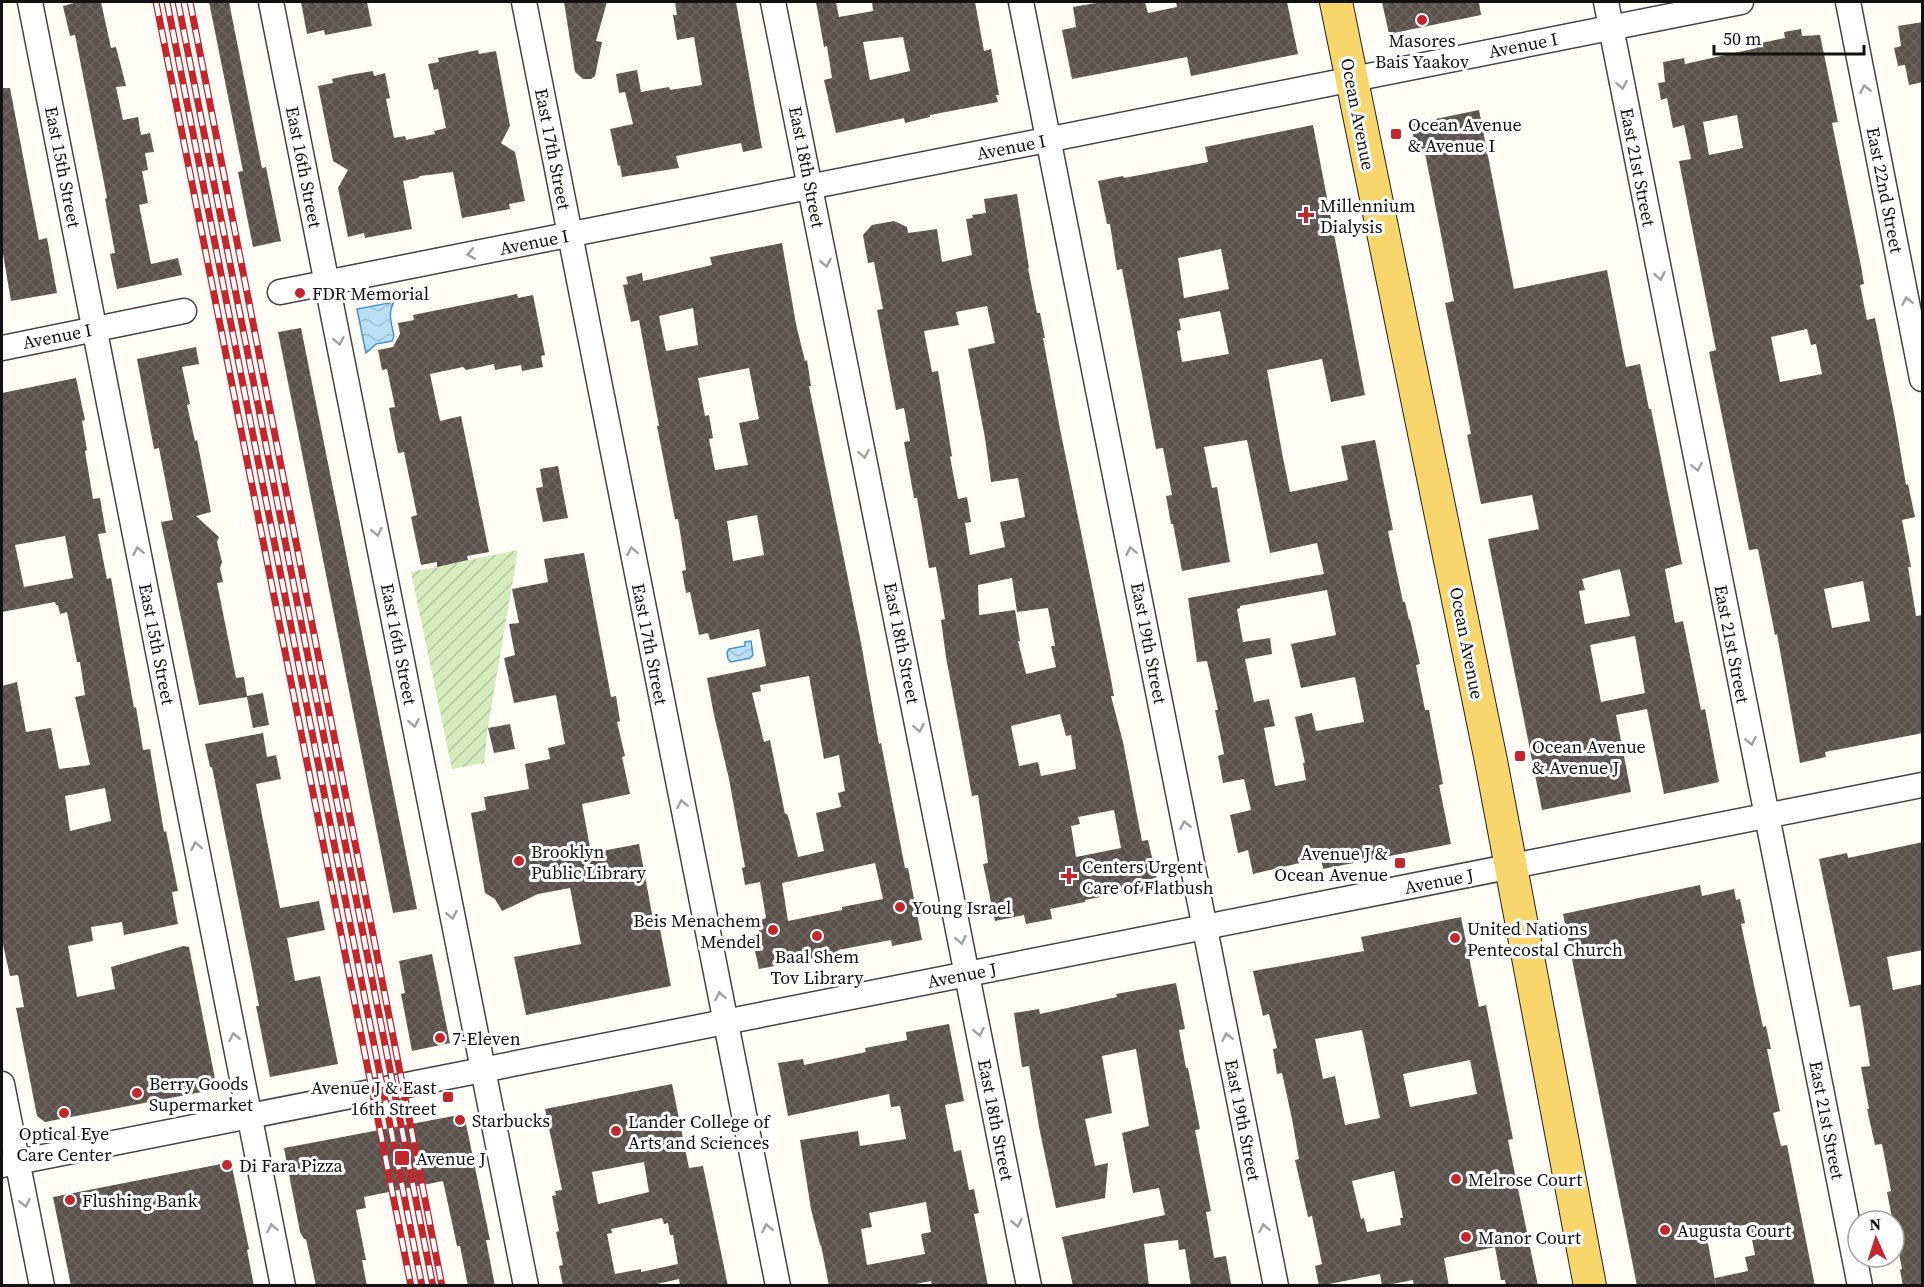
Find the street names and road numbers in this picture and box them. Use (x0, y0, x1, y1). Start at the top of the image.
street label: Avenue I (1486, 26, 1560, 64)
street label: Ocean Avenue (1335, 56, 1381, 172)
street label: East 17th Street (529, 86, 577, 212)
street label: East 15th Street (39, 104, 87, 230)
street label: East 16th Street (280, 104, 328, 230)
street label: East 18th Street (783, 104, 831, 230)
street label: East 21st Street (1614, 106, 1662, 229)
street label: East 22nd Street (1861, 125, 1909, 255)
street label: Avenue I (974, 128, 1048, 166)
street label: Avenue I (497, 223, 571, 261)
street label: Avenue I (20, 317, 94, 355)
street label: East 18th Street (878, 580, 926, 706)
street label: East 19th Street (1125, 580, 1173, 706)
street label: East 15th Street (133, 581, 181, 707)
street label: East 16th Street (375, 581, 423, 707)
street label: East 17th Street (626, 581, 674, 707)
street label: East 21st Street (1708, 583, 1756, 706)
street label: Ocean Avenue (1444, 585, 1490, 701)
street label: Avenue J (1402, 862, 1476, 900)
street label: Avenue J (925, 956, 999, 994)
street label: East 18th Street (972, 1057, 1020, 1183)
street label: East 19th Street (1219, 1057, 1267, 1183)
street label: East 21st Street (1803, 1059, 1851, 1182)

